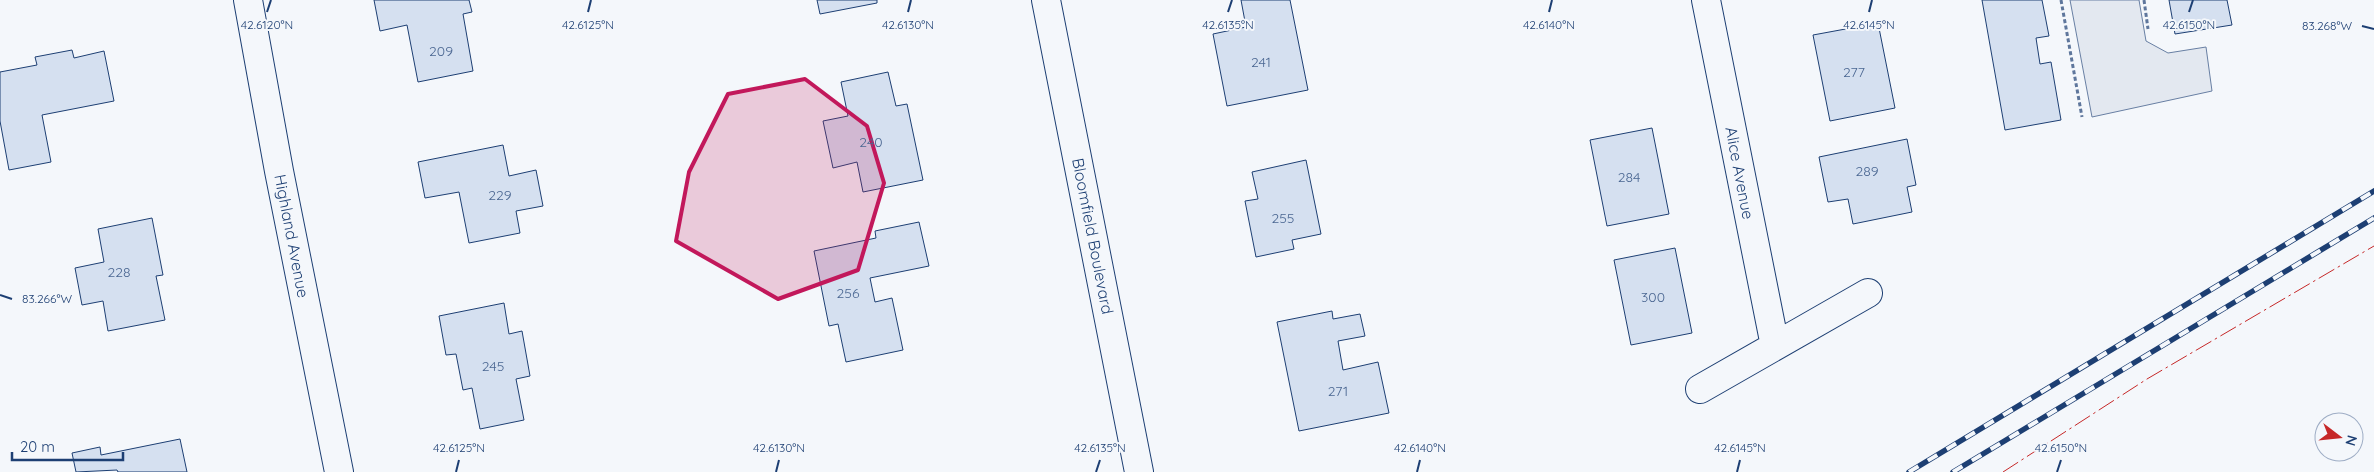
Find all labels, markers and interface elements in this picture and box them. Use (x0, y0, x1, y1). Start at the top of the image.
text: 42.6120°N (241, 17, 293, 32)
text: 42.6125°N (562, 17, 614, 32)
text: 42.6130°N (882, 17, 934, 32)
text: 42.6135°N (1202, 17, 1254, 32)
text: 42.6140°N (1523, 17, 1575, 32)
text: 42.6145°N (1843, 17, 1895, 32)
text: 42.6150°N (2163, 17, 2215, 32)
text: 83.268°W (2302, 18, 2352, 33)
house number: 209 (429, 42, 453, 60)
house number: 241 (1251, 53, 1271, 71)
house number: 277 (1843, 63, 1865, 81)
street label: Alice Avenue (1721, 125, 1759, 221)
house number: 240 (859, 133, 883, 151)
street label: Bloomfield Boulevard (1068, 156, 1118, 316)
house number: 289 (1855, 162, 1879, 180)
house number: 284 (1618, 168, 1640, 186)
street label: Highland Avenue (270, 173, 314, 299)
house number: 229 (488, 186, 512, 204)
house number: 255 (1271, 209, 1295, 227)
house number: 228 (107, 263, 131, 281)
house number: 256 (837, 284, 860, 302)
house number: 300 (1641, 288, 1665, 306)
text: 83.266°W (22, 291, 72, 306)
house number: 245 (482, 357, 504, 375)
house number: 271 (1328, 382, 1348, 400)
north arrow (2314, 412, 2364, 462)
scale bar (12, 430, 124, 462)
text: N (2341, 433, 2362, 448)
text: 20 m (20, 437, 55, 456)
text: 42.6125°N (433, 440, 485, 455)
text: 42.6130°N (753, 440, 805, 455)
text: 42.6135°N (1074, 440, 1126, 455)
text: 42.6140°N (1394, 440, 1446, 455)
text: 42.6145°N (1714, 440, 1766, 455)
text: 42.6150°N (2035, 440, 2087, 455)

